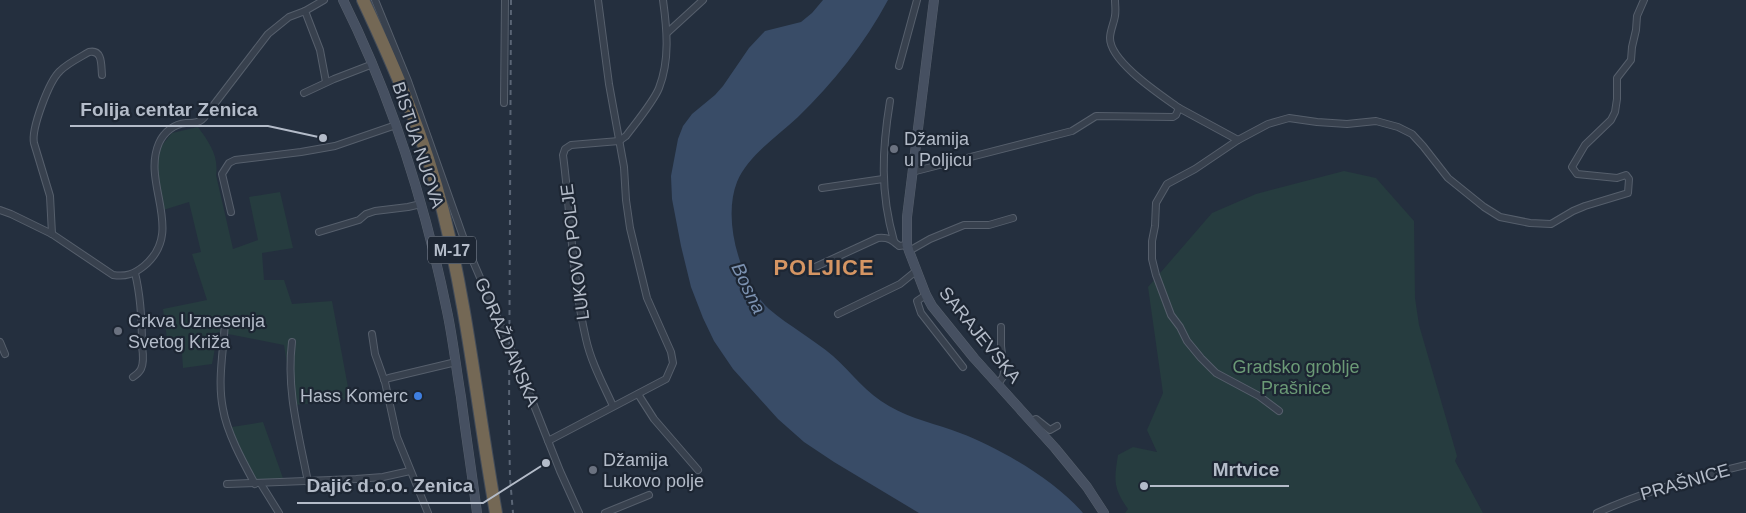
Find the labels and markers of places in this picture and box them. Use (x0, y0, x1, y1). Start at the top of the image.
callout: Folija centar Zenica (70, 92, 268, 126)
place label: Džamija u Poljicu (904, 129, 972, 170)
marker: Džamija u Poljicu (888, 143, 900, 155)
place label: Crkva Uznesenja Svetog Križa (128, 311, 266, 352)
marker: Crkva Uznesenja Svetog Križa (112, 325, 124, 337)
place label: Hass Komerc (300, 386, 408, 406)
marker: Hass Komerc (412, 390, 424, 402)
place label: Džamija Lukovo polje (603, 450, 704, 491)
callout: Mrtvice (1202, 452, 1289, 486)
marker: Džamija Lukovo polje (587, 464, 599, 476)
callout: Dajić d.o.o. Zenica (297, 469, 483, 503)

